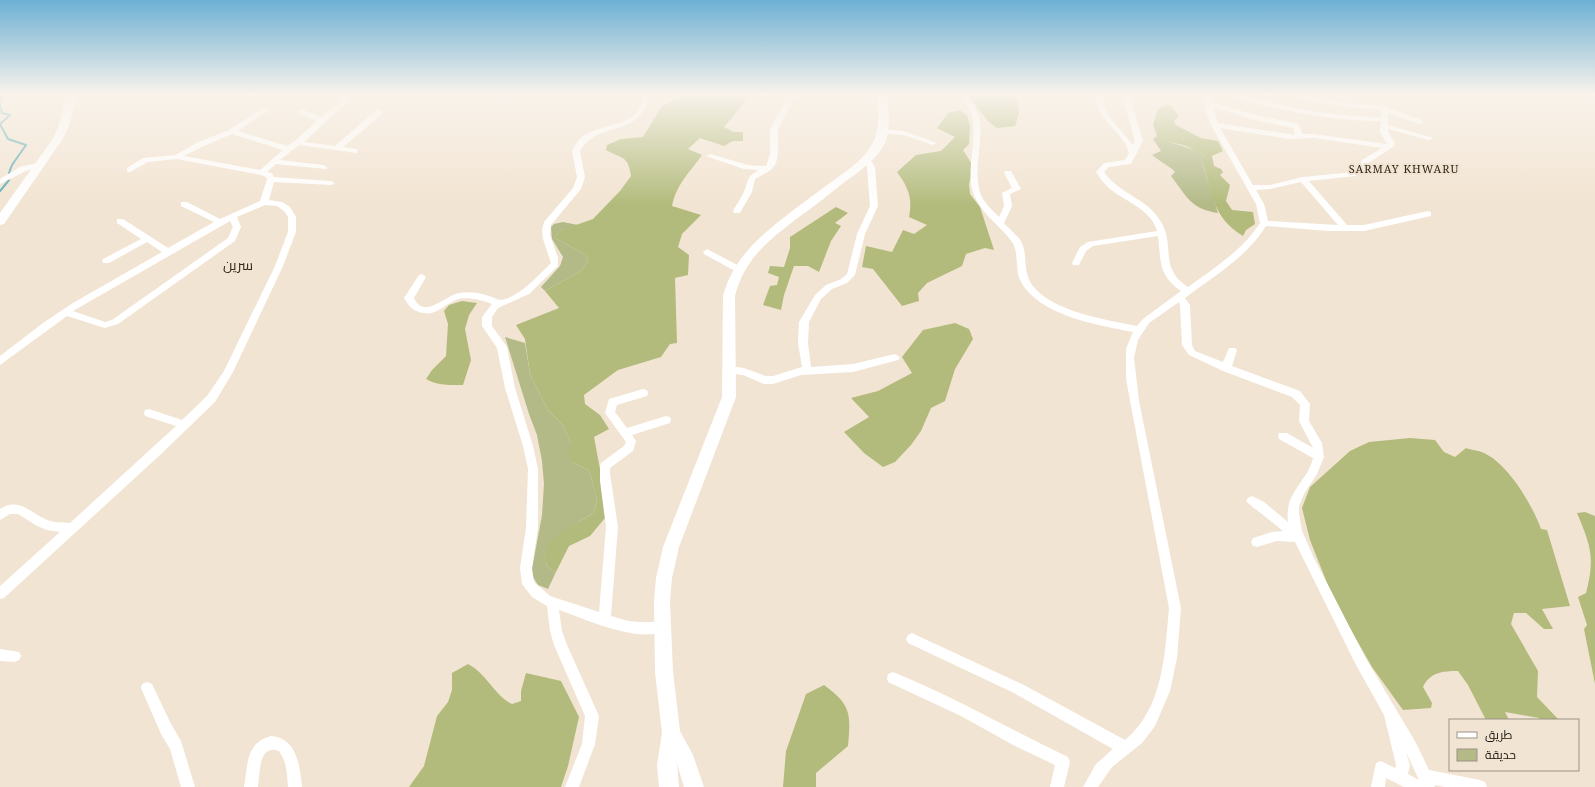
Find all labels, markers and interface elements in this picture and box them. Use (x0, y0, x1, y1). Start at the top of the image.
district label: SARMAY KHWARU (1349, 161, 1459, 176)
district label: سرين (223, 255, 253, 274)
legend (1449, 719, 1579, 771)
text: طريق (1485, 726, 1513, 743)
text: حديقة (1485, 746, 1516, 763)

